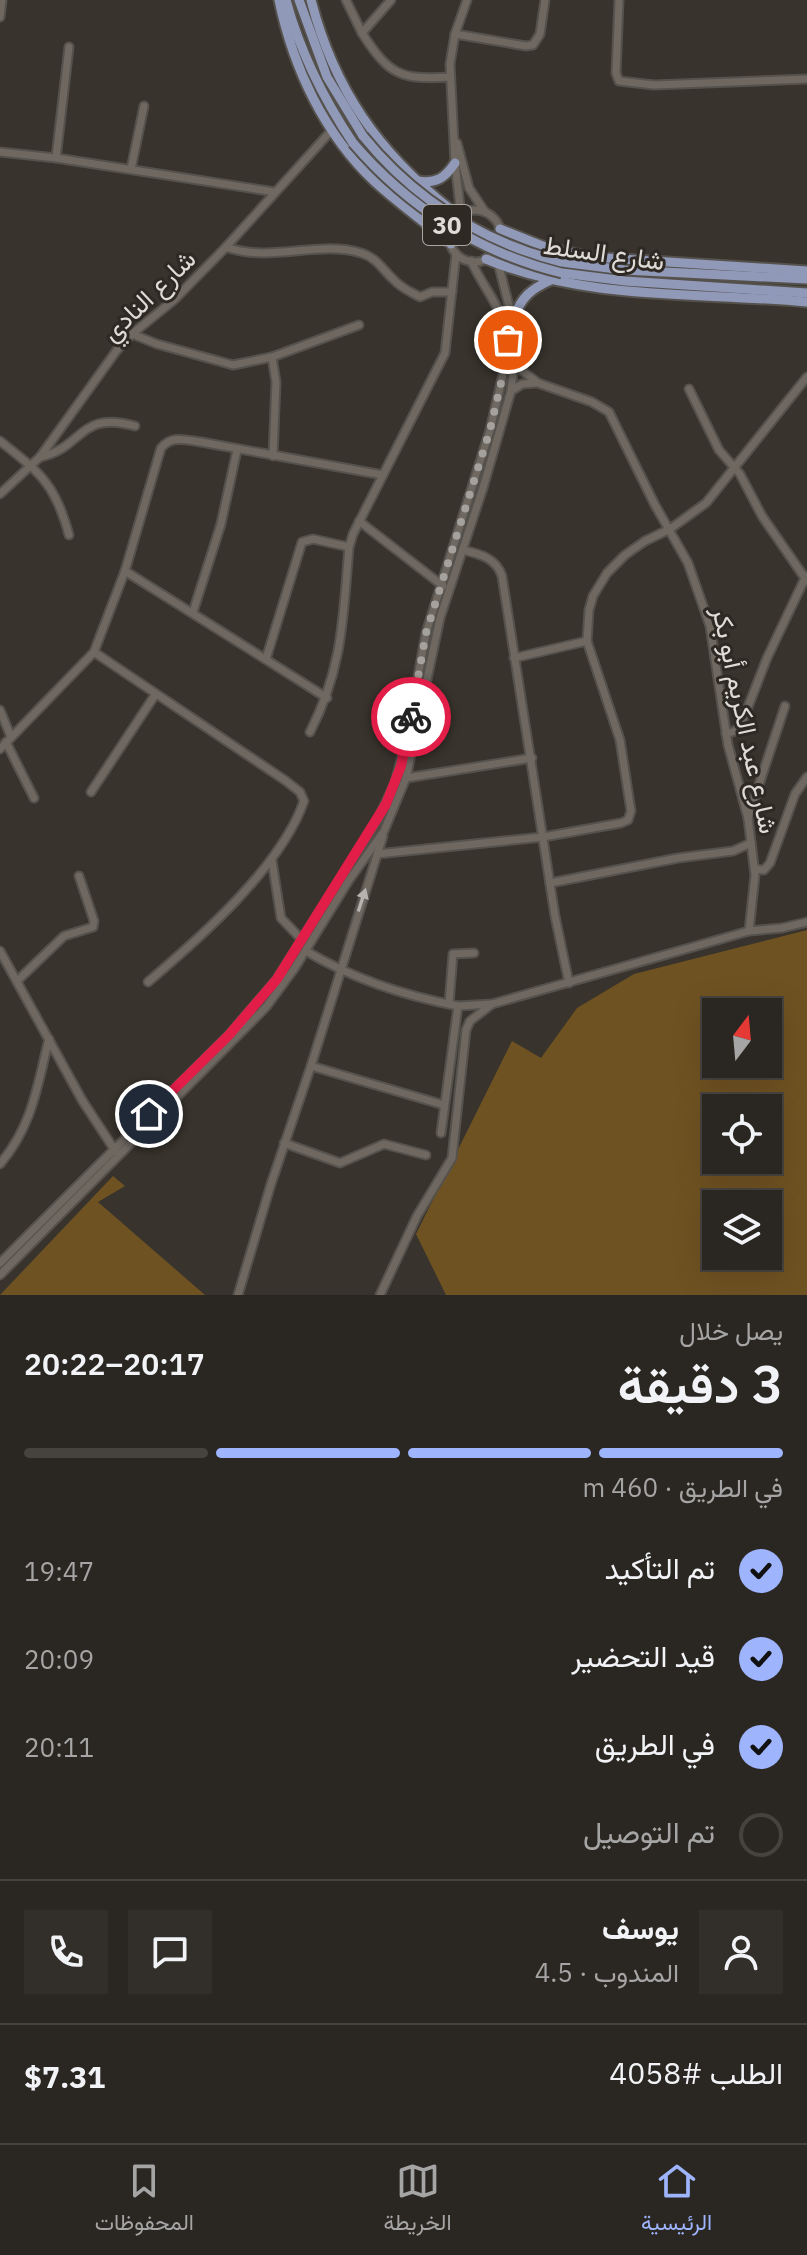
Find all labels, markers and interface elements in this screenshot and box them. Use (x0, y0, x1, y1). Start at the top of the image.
road number: 30 (423, 205, 471, 245)
street label: شارع السلط (541, 227, 667, 279)
street label: شارع النادي (94, 242, 206, 352)
pin (474, 306, 542, 374)
icon: bag (486, 318, 530, 362)
street label: شارع عبد الكريم أبو بكر (703, 603, 787, 837)
courier (371, 677, 451, 757)
icon: bike (389, 695, 433, 739)
one-way arrow (356, 887, 369, 911)
north arrow (702, 998, 782, 1078)
map controls (702, 998, 782, 1270)
pin (115, 1080, 183, 1148)
icon: home (127, 1092, 171, 1136)
button: locate (702, 1094, 782, 1174)
button: layers (702, 1190, 782, 1270)
text: يصل خلال (679, 1313, 783, 1347)
text: 20:17–20:22 (24, 1344, 205, 1383)
text: 3 دقيقة (617, 1350, 783, 1417)
text: في الطريق · 460 m (582, 1470, 783, 1504)
text: تم التأكيد (605, 1548, 715, 1587)
icon: check (739, 1549, 783, 1593)
text: 19:47 (24, 1554, 94, 1588)
text: قيد التحضير (571, 1636, 715, 1675)
icon: check (739, 1637, 783, 1681)
text: 20:09 (24, 1642, 94, 1676)
text: في الطريق (595, 1724, 715, 1763)
icon: check (739, 1725, 783, 1769)
text: 20:11 (24, 1730, 94, 1764)
text: تم التوصيل (583, 1812, 715, 1851)
text: يوسف (602, 1908, 679, 1947)
button: phone (24, 1910, 108, 1994)
button: chat (128, 1910, 212, 1994)
button: person (699, 1910, 783, 1994)
text: المندوب · 4.5 (535, 1955, 679, 1989)
text: الطلب #4058 (609, 2053, 783, 2092)
text: $7.31 (24, 2057, 105, 2096)
tab: المحفوظات (95, 2159, 194, 2242)
tab: الخريطة (383, 2159, 452, 2242)
tab: الرئيسية (641, 2159, 712, 2242)

